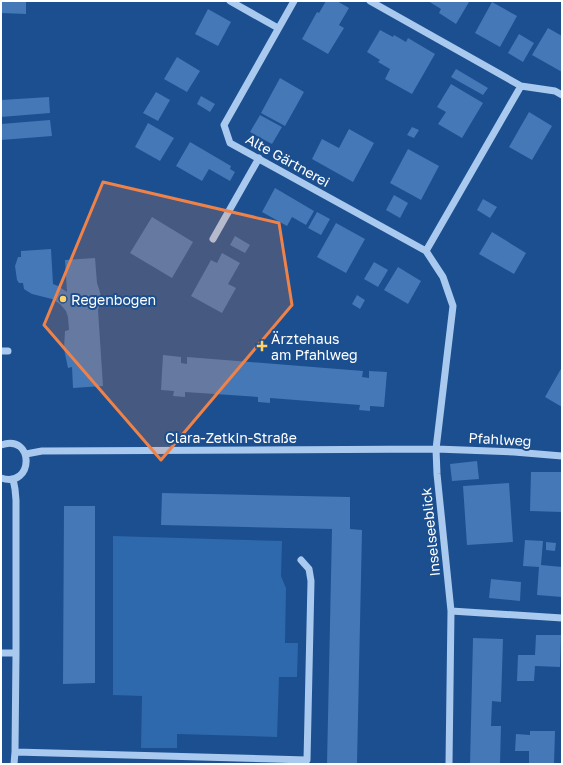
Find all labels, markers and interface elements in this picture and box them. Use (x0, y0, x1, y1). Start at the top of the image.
street label: Alte Gärtnerei (243, 130, 333, 190)
place label: Regenbogen (71, 291, 156, 308)
marker: Regenbogen (58, 294, 68, 304)
place label: Ärztehaus am Pfahlweg (271, 330, 358, 363)
marker: Ärztehaus am Pfahlweg (256, 340, 268, 352)
street label: Clara-Zetkin-Straße (165, 429, 297, 446)
street label: Pfahlweg (468, 429, 532, 449)
street label: Inselseeblick (417, 487, 443, 577)

